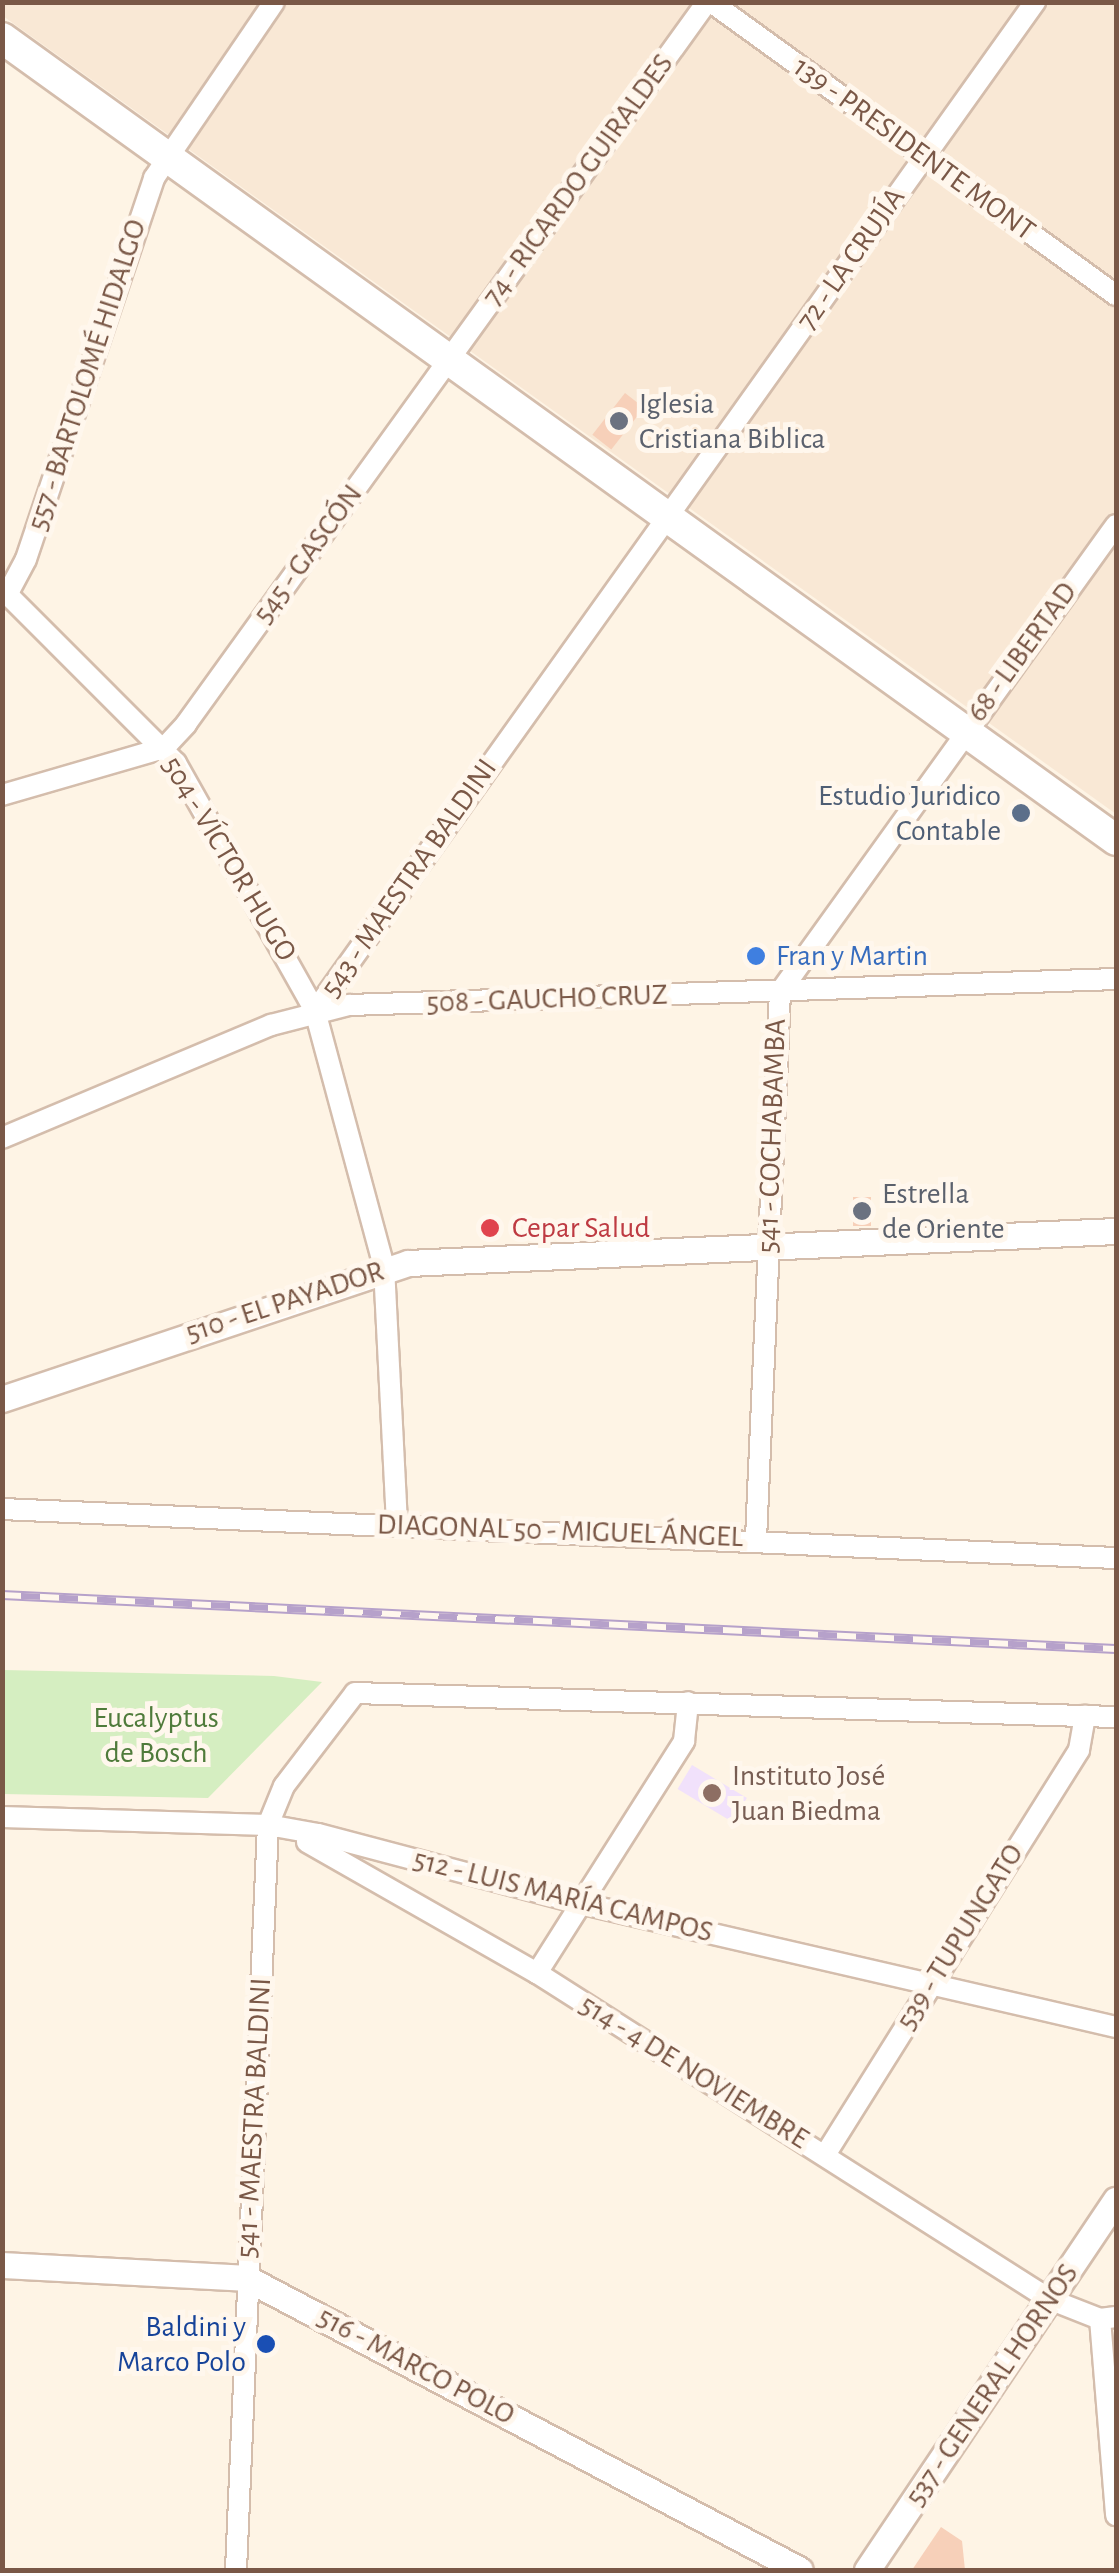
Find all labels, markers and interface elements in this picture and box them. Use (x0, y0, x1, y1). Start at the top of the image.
street label: 74 - RICARDO GUIRALDES (475, 47, 681, 313)
street label: 139 - PRESIDENTE MONT (786, 49, 1042, 249)
street label: 72 - LA CRUJÍA (789, 181, 913, 337)
street label: 557 - BARTOLOMÉ HIDALGO (20, 215, 154, 535)
place label: Iglesia Cristiana Biblica (639, 386, 825, 456)
marker: Iglesia Cristiana Biblica (608, 410, 630, 432)
street label: 545 - GASCÓN (245, 477, 371, 631)
street label: 68 - LIBERTAD (959, 575, 1085, 729)
street label: 504 - VÍCTOR HUGO (154, 750, 304, 968)
street label: 543 - MAESTRA BALDINI (313, 752, 505, 1004)
place label: Estudio Juridico Contable (818, 778, 1001, 848)
marker: Estudio Juridico Contable (1010, 802, 1032, 824)
place label: Fran y Martin (776, 938, 928, 974)
marker: Fran y Martin (745, 945, 767, 967)
street label: 508 - GAUCHO CRUZ (426, 977, 668, 1021)
street label: 541 - COCHABAMBA (750, 1018, 794, 1254)
place label: Estrella de Oriente (882, 1176, 1005, 1246)
marker: Estrella de Oriente (851, 1200, 873, 1222)
place label: Cepar Salud (512, 1210, 650, 1246)
marker: Cepar Salud (477, 1215, 503, 1241)
street label: 510 - EL PAYADOR (181, 1253, 389, 1351)
street label: DIAGONAL 50 - MIGUEL ÁNGEL (376, 1507, 744, 1555)
park label: Eucalyptus de Bosch (93, 1700, 219, 1770)
place label: Instituto José Juan Biedma (732, 1758, 885, 1828)
marker: Instituto José Juan Biedma (701, 1782, 723, 1804)
street label: 539 - TUPUNGATO (889, 1837, 1031, 2037)
street label: 512 - LUIS MARÍA CAMPOS (409, 1841, 717, 1951)
street label: 541 - MAESTRA BALDINI (229, 1977, 279, 2259)
street label: 514 - 4 DE NOVIEMBRE (573, 1987, 815, 2157)
street label: 537 - GENERAL HORNOS (898, 2257, 1086, 2513)
street label: 516 - MARCO POLO (311, 2299, 521, 2433)
place label: Baldini y Marco Polo (117, 2309, 246, 2380)
marker: Baldini y Marco Polo (255, 2333, 277, 2355)

